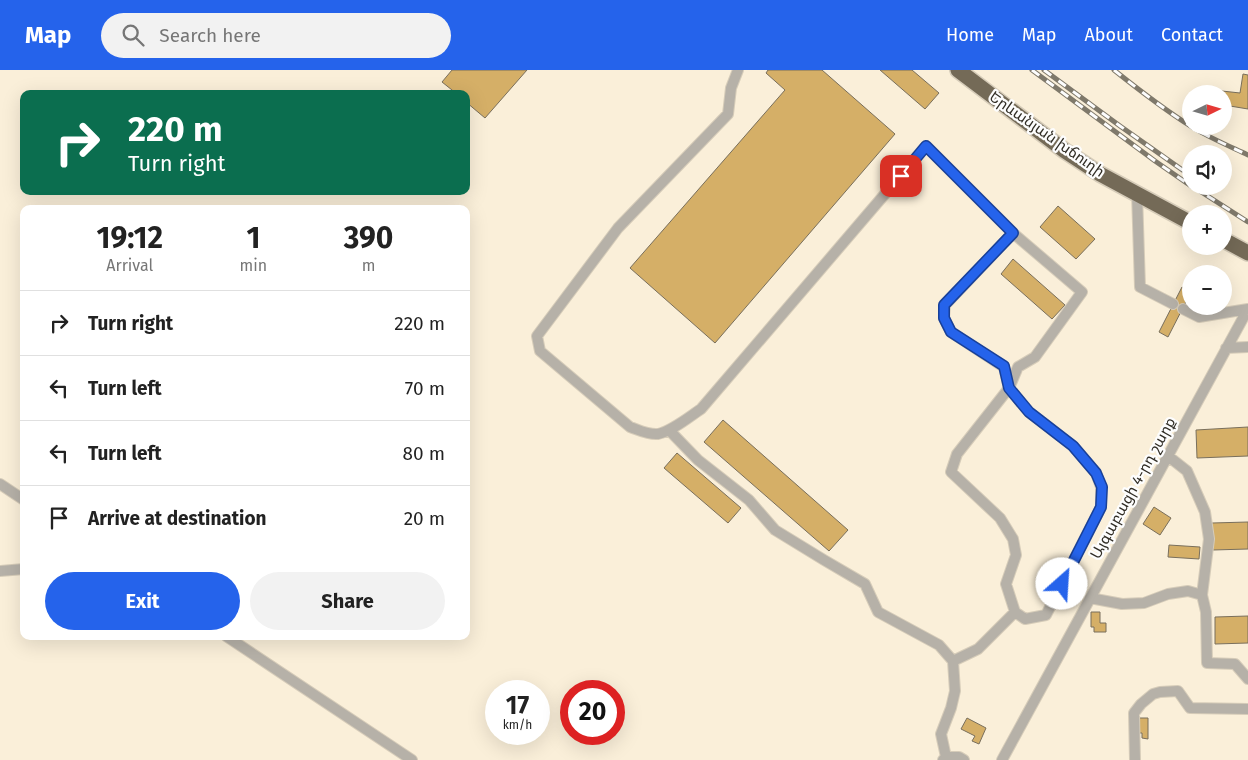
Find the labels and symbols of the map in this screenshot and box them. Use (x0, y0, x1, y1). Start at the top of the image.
north arrow (1182, 85, 1232, 135)
street label: Երևանյան խճուղի (986, 87, 1108, 181)
pin (880, 155, 922, 197)
street label: Այգաբացի 4-րդ շարք (1087, 414, 1179, 562)
position arrow (1035, 557, 1087, 609)
speed limit sign: 20 (560, 680, 625, 745)

